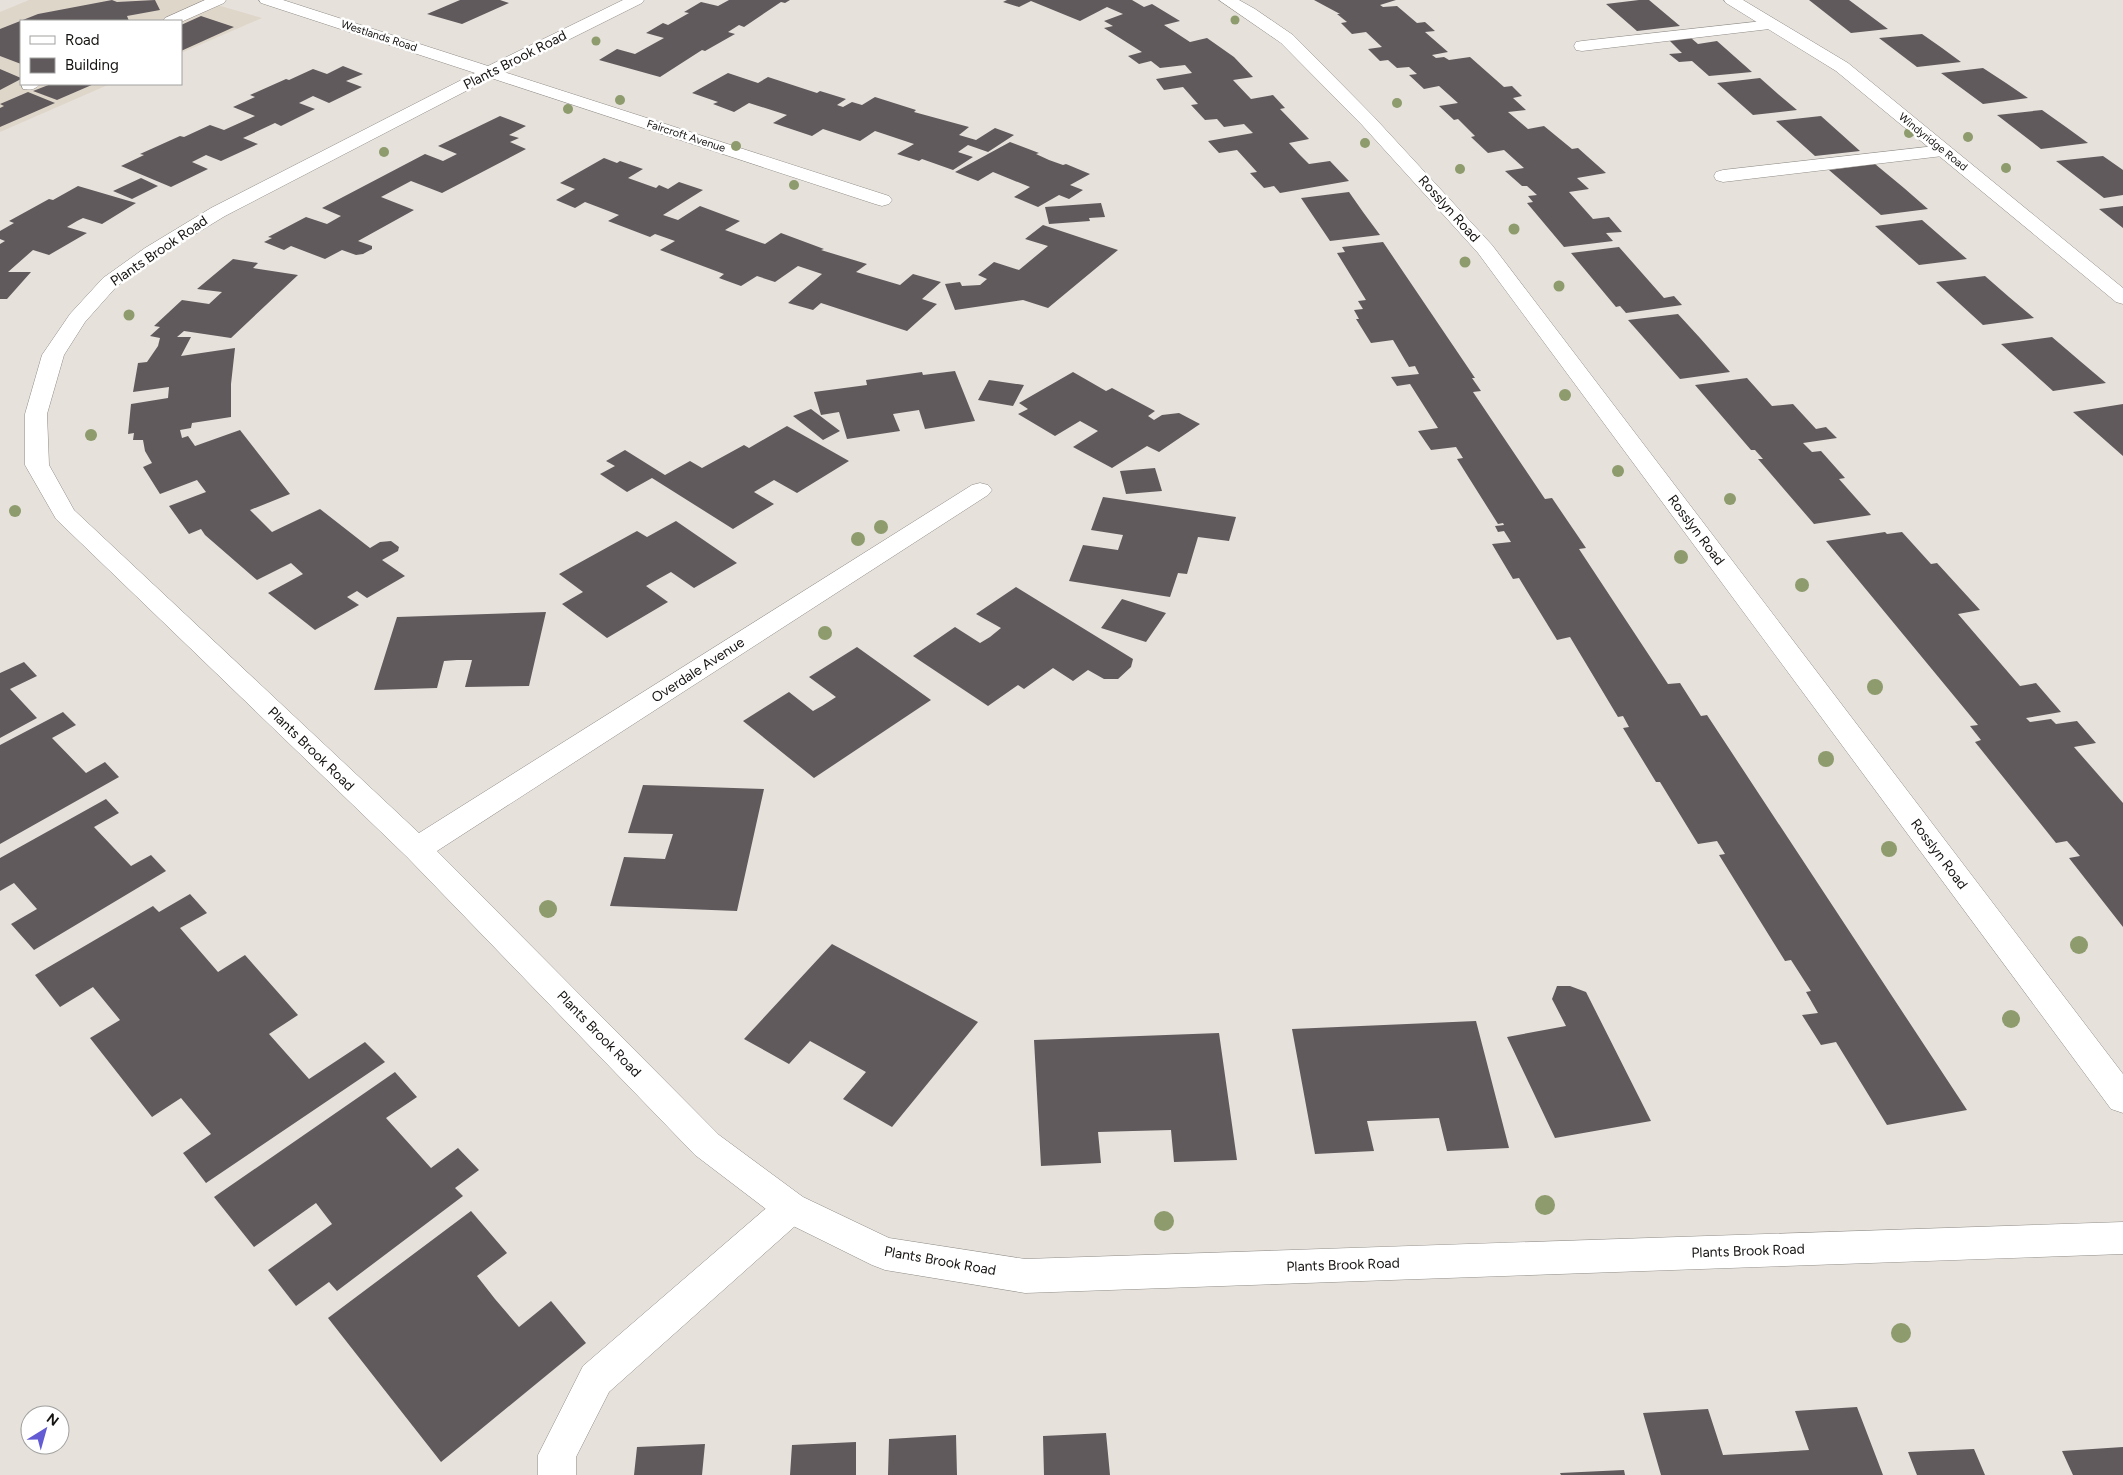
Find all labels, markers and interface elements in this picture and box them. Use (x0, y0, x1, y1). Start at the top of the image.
street label: Westlands Road (339, 18, 419, 54)
legend (20, 20, 182, 85)
street label: Plants Brook Road (461, 27, 569, 93)
text: Road (65, 31, 100, 49)
text: Building (65, 56, 119, 74)
street label: Windyridge Road (1896, 110, 1970, 174)
street label: Faircroft Avenue (645, 117, 727, 155)
street label: Rosslyn Road (1415, 172, 1483, 246)
street label: Plants Brook Road (107, 212, 211, 290)
street label: Rosslyn Road (1664, 491, 1728, 569)
street label: Overdale Avenue (648, 633, 748, 706)
street label: Plants Brook Road (264, 703, 358, 795)
street label: Rosslyn Road (1907, 815, 1971, 893)
street label: Plants Brook Road (553, 987, 645, 1081)
street label: Plants Brook Road (1691, 1241, 1805, 1261)
street label: Plants Brook Road (883, 1243, 997, 1279)
street label: Plants Brook Road (1286, 1255, 1400, 1275)
north arrow (20, 1405, 70, 1455)
text: N (43, 1410, 62, 1430)

